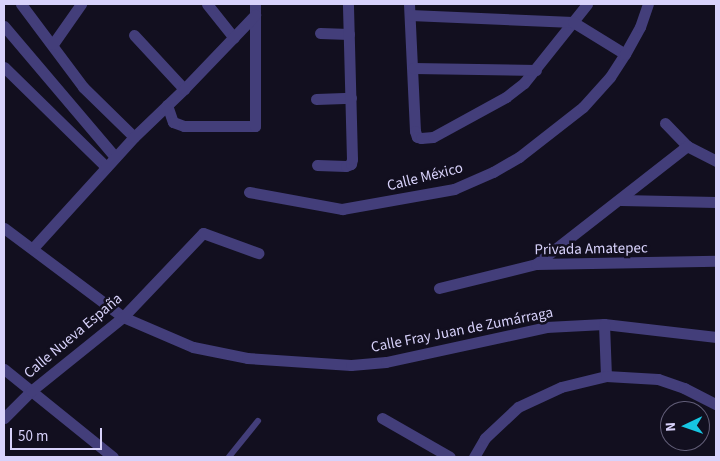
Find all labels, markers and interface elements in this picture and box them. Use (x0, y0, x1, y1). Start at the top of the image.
street label: Calle México (385, 159, 465, 195)
street label: Privada Amatepec (534, 239, 648, 259)
street label: Calle Nueva España (20, 290, 126, 382)
street label: Calle Fray Juan de Zumárraga (369, 304, 555, 356)
north arrow (660, 401, 710, 451)
scale bar (12, 418, 105, 450)
text: N (661, 422, 681, 432)
text: 50 m (18, 426, 48, 447)

